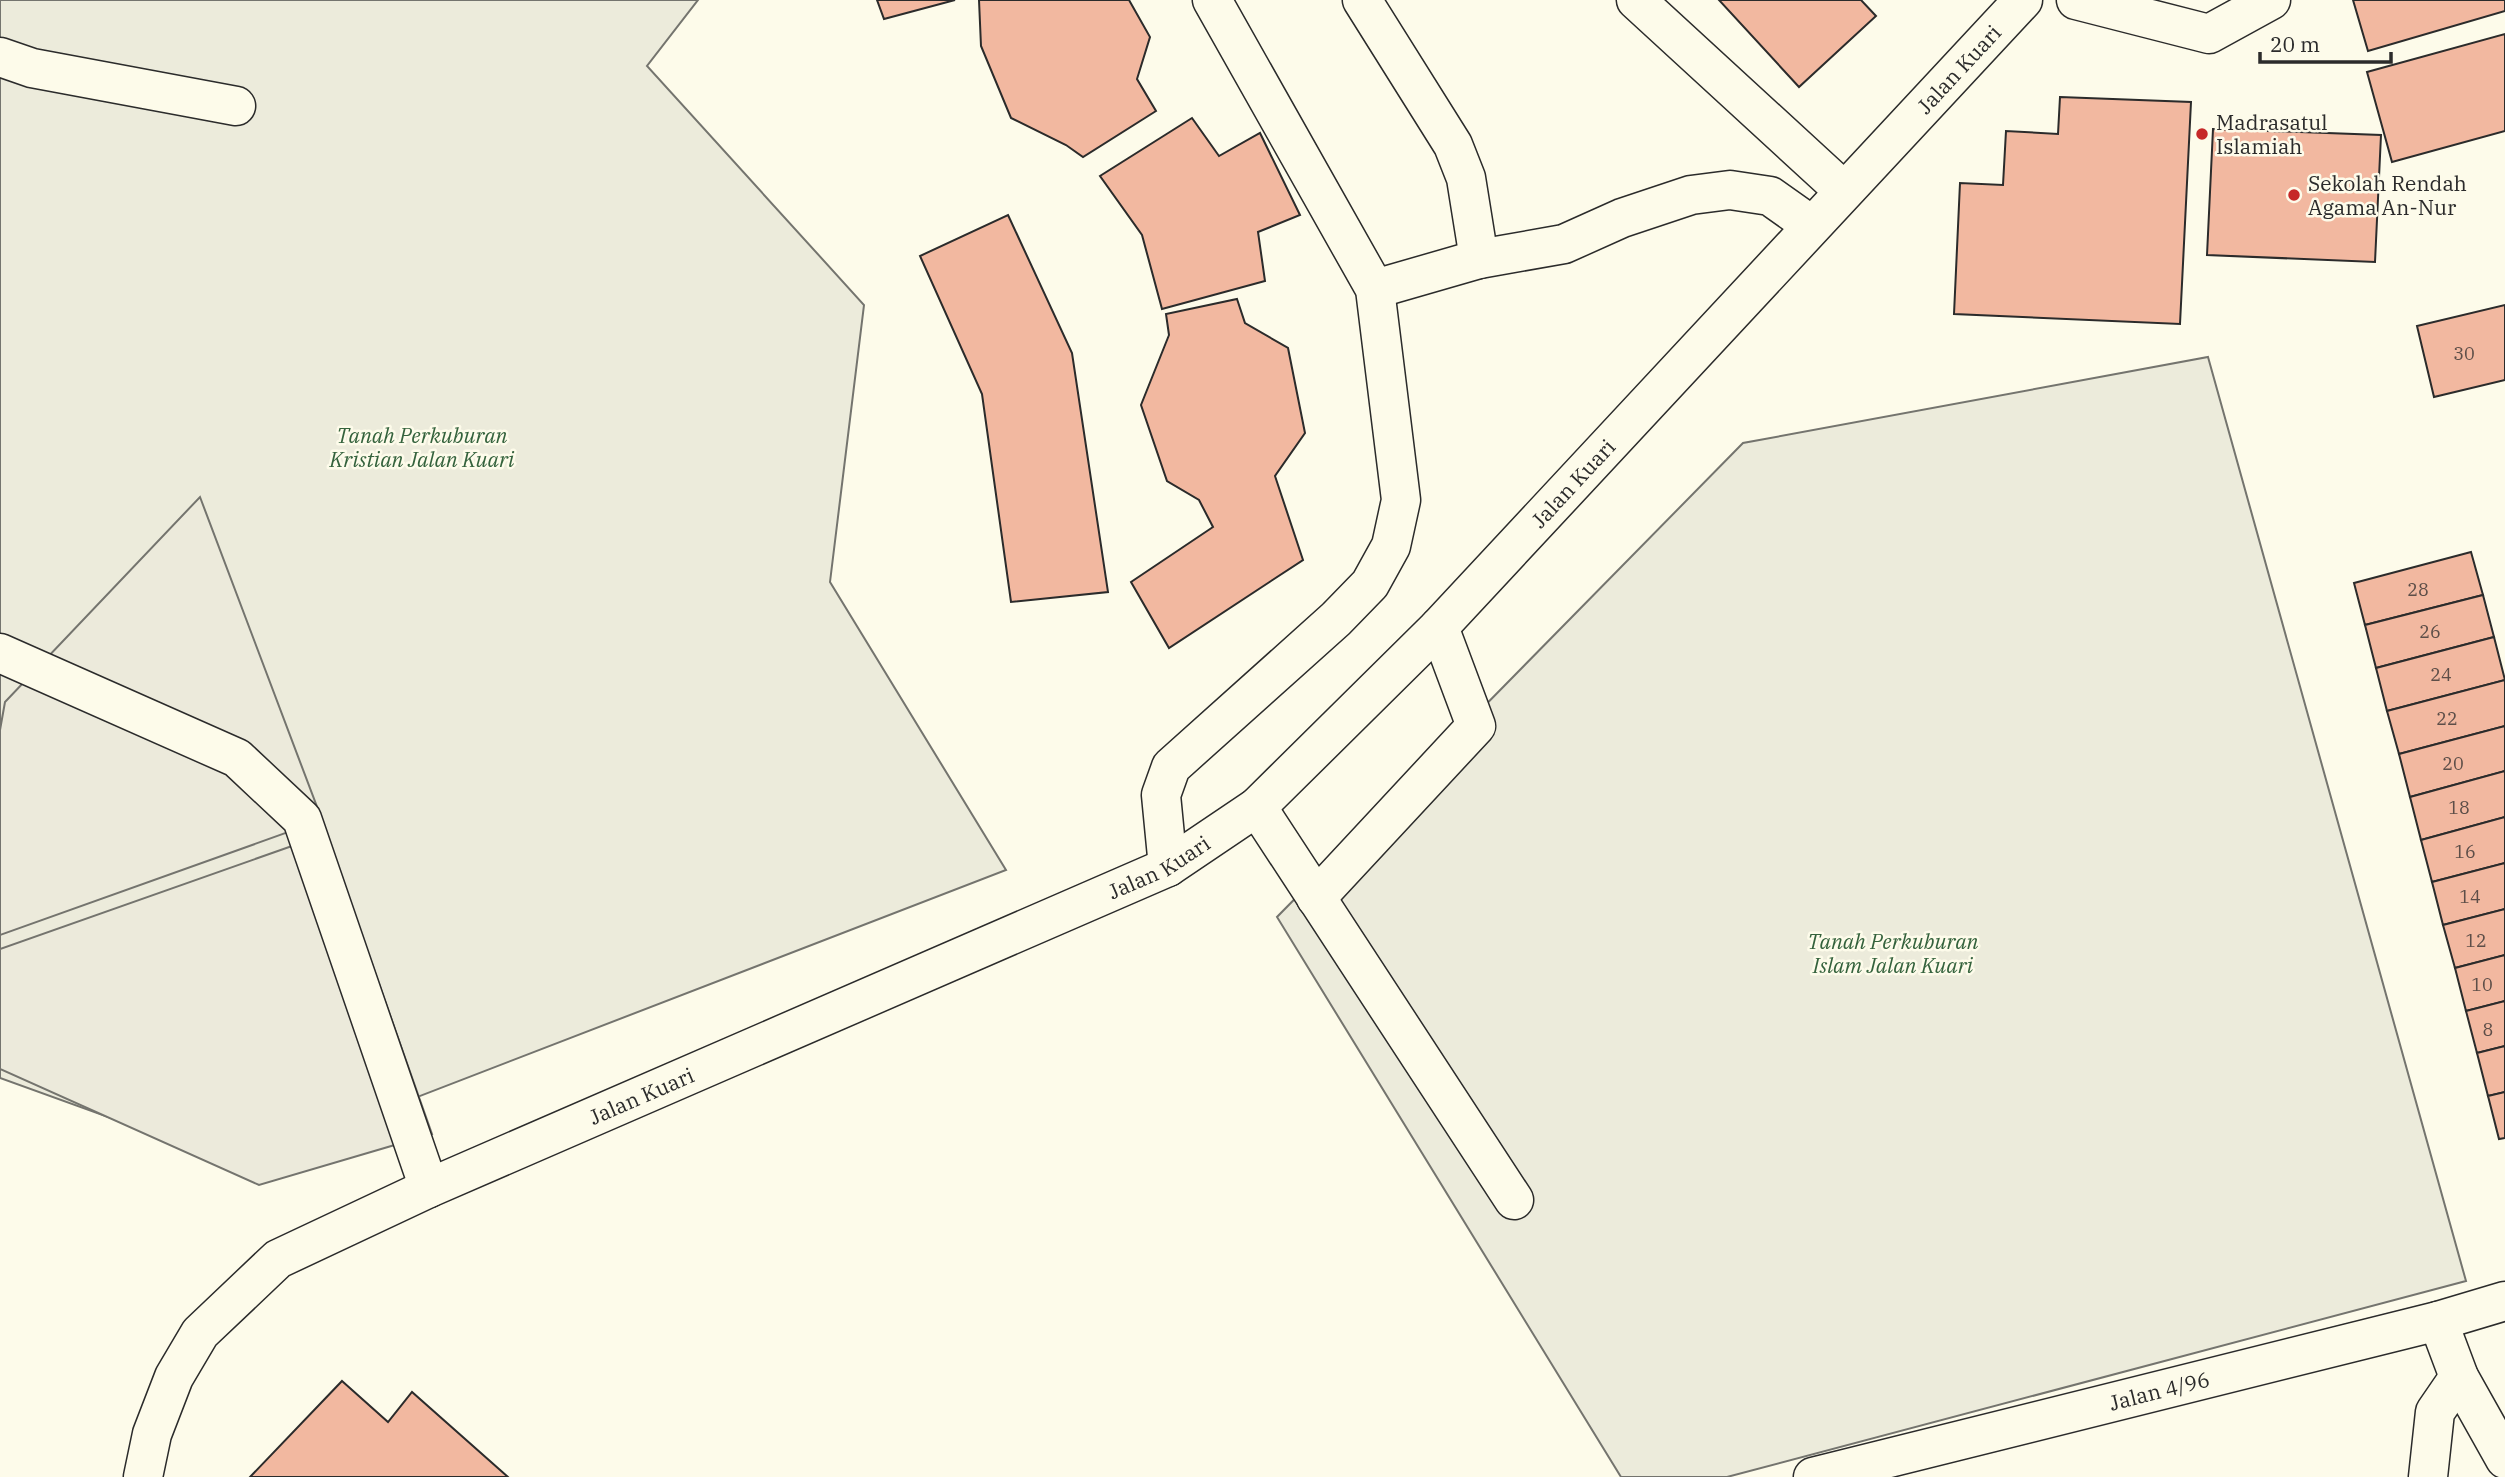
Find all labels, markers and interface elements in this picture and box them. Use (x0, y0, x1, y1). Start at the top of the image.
street label: Jalan Kuari (1910, 19, 2007, 120)
scale bar (2260, 21, 2391, 65)
text: 20 m (2270, 30, 2320, 58)
place label: Madrasatul Islamiah (2216, 108, 2328, 160)
marker: Madrasatul Islamiah (2194, 126, 2210, 142)
place label: Sekolah Rendah Agama An-Nur (2308, 169, 2467, 221)
marker: Sekolah Rendah Agama An-Nur (2286, 187, 2302, 203)
house number: 30 (2453, 342, 2475, 365)
park label: Tanah Perkuburan Kristian Jalan Kuari (329, 421, 515, 473)
street label: Jalan Kuari (1525, 433, 1621, 534)
house number: 28 (2407, 578, 2429, 601)
house number: 26 (2419, 620, 2441, 643)
house number: 24 (2430, 663, 2452, 686)
house number: 22 (2436, 707, 2458, 730)
house number: 20 (2442, 752, 2464, 775)
house number: 18 (2448, 796, 2470, 819)
street label: Jalan Kuari (1104, 829, 1215, 905)
house number: 16 (2454, 840, 2476, 863)
house number: 14 (2459, 885, 2481, 908)
park label: Tanah Perkuburan Islam Jalan Kuari (1807, 927, 1979, 979)
house number: 12 (2465, 929, 2487, 952)
house number: 10 (2471, 973, 2493, 996)
house number: 8 (2483, 1018, 2493, 1041)
street label: Jalan Kuari (584, 1061, 698, 1131)
street label: Jalan 4/96 (2106, 1365, 2213, 1417)

